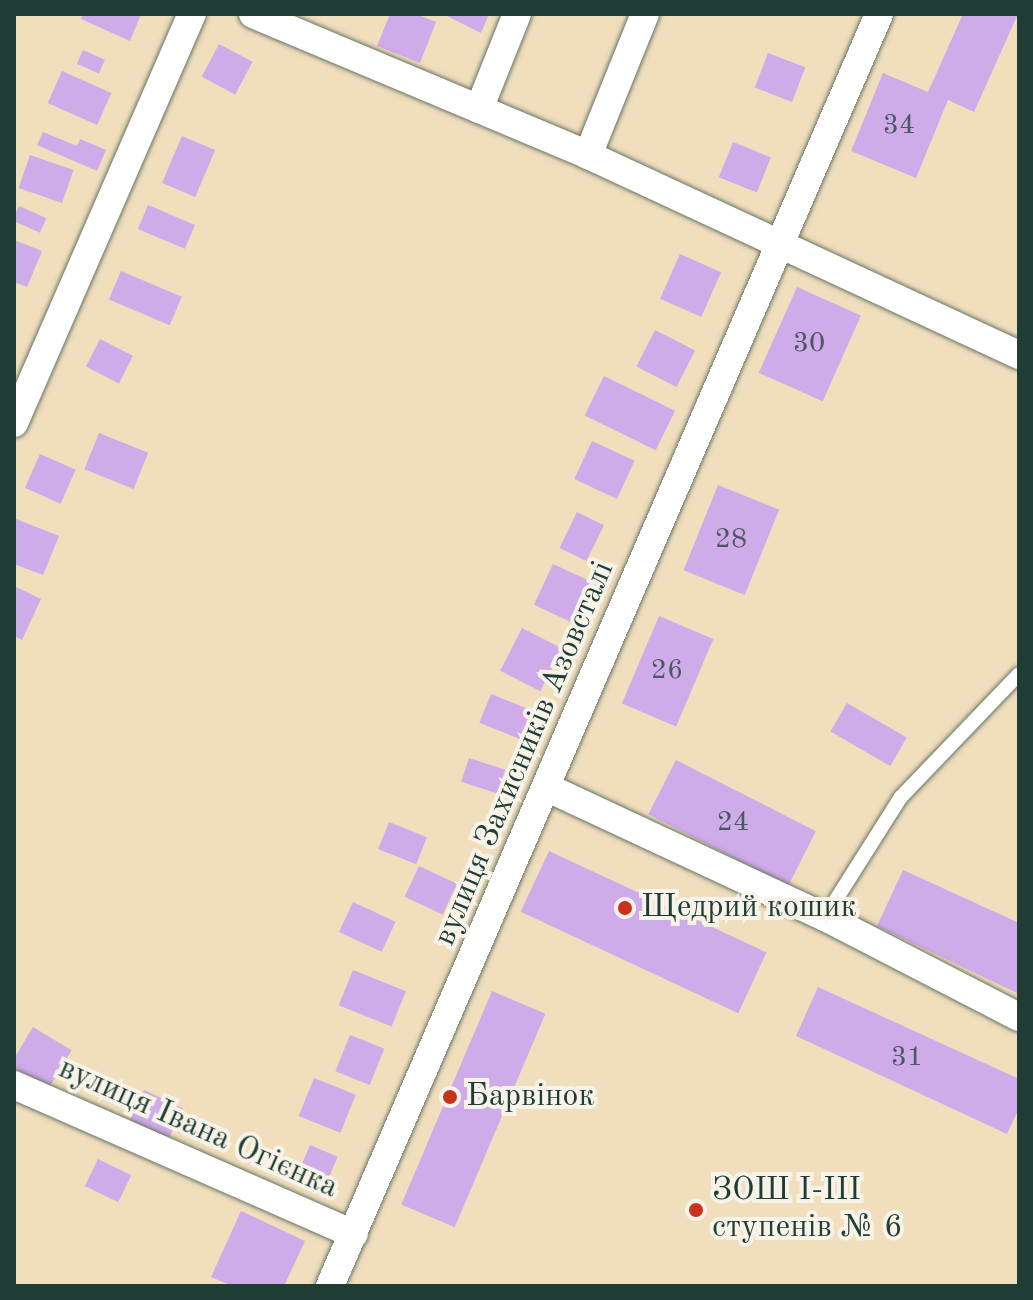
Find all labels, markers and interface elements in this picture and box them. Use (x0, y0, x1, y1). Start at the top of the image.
house number: 34 (883, 109, 915, 143)
house number: 30 (793, 327, 825, 361)
house number: 28 (715, 523, 747, 557)
street label: вулиця Захисників Азовсталі (427, 556, 623, 952)
house number: 26 (651, 654, 683, 688)
house number: 24 (717, 806, 749, 840)
place label: Щедрий кошик (641, 889, 857, 927)
marker: Щедрий кошик (616, 899, 634, 917)
house number: 31 (891, 1041, 923, 1075)
street label: вулиця Івана Огієнка (52, 1050, 344, 1208)
place label: Барвінок (466, 1078, 595, 1116)
marker: Барвінок (441, 1088, 459, 1106)
place label: ЗОШ I-III ступенів № 6 (712, 1173, 902, 1248)
marker: ЗОШ I-III ступенів № 6 (687, 1201, 705, 1219)

